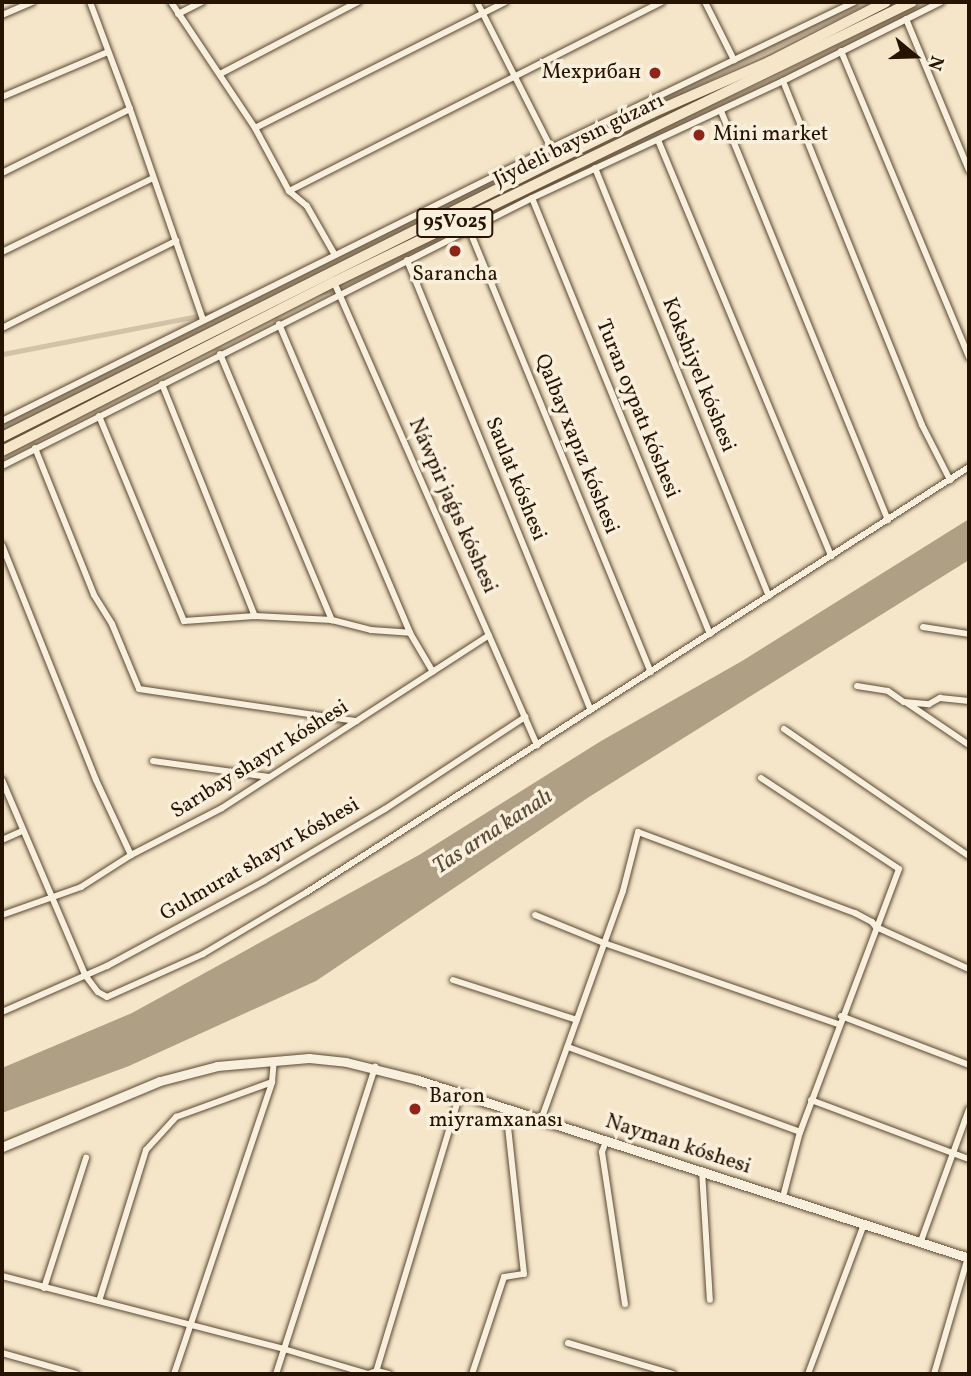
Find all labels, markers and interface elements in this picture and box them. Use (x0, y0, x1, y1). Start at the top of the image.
north arrow (880, 21, 950, 91)
text: N (920, 52, 949, 74)
place label: Мехрибан (542, 60, 641, 86)
marker: Мехрибан (647, 65, 663, 81)
street label: Jiydeli baysın gúzarı (490, 89, 668, 193)
place label: Mini market (713, 122, 828, 148)
marker: Mini market (691, 127, 707, 143)
road number: 95V025 (415, 208, 495, 238)
marker: Sarancha (447, 243, 463, 259)
place label: Sarancha (412, 262, 498, 288)
street label: Kokshiyel kóshesi (656, 294, 740, 456)
street label: Turan oypatı kóshesi (590, 316, 684, 502)
street label: Qalbay xapız kóshesi (528, 350, 624, 538)
street label: Saulat kóshesi (479, 414, 551, 544)
street label: Náwpir jaǵıs kóshesi (402, 415, 502, 597)
street label: Sarıbay shayır kóshesi (166, 695, 354, 825)
water label: Tas arna kanalı (428, 783, 558, 881)
street label: Gulmurat shayır kóshesi (156, 793, 364, 927)
place label: Baron miyramxanası (429, 1084, 563, 1134)
marker: Baron miyramxanası (407, 1101, 423, 1117)
street label: Nayman kóshesi (602, 1110, 754, 1180)

